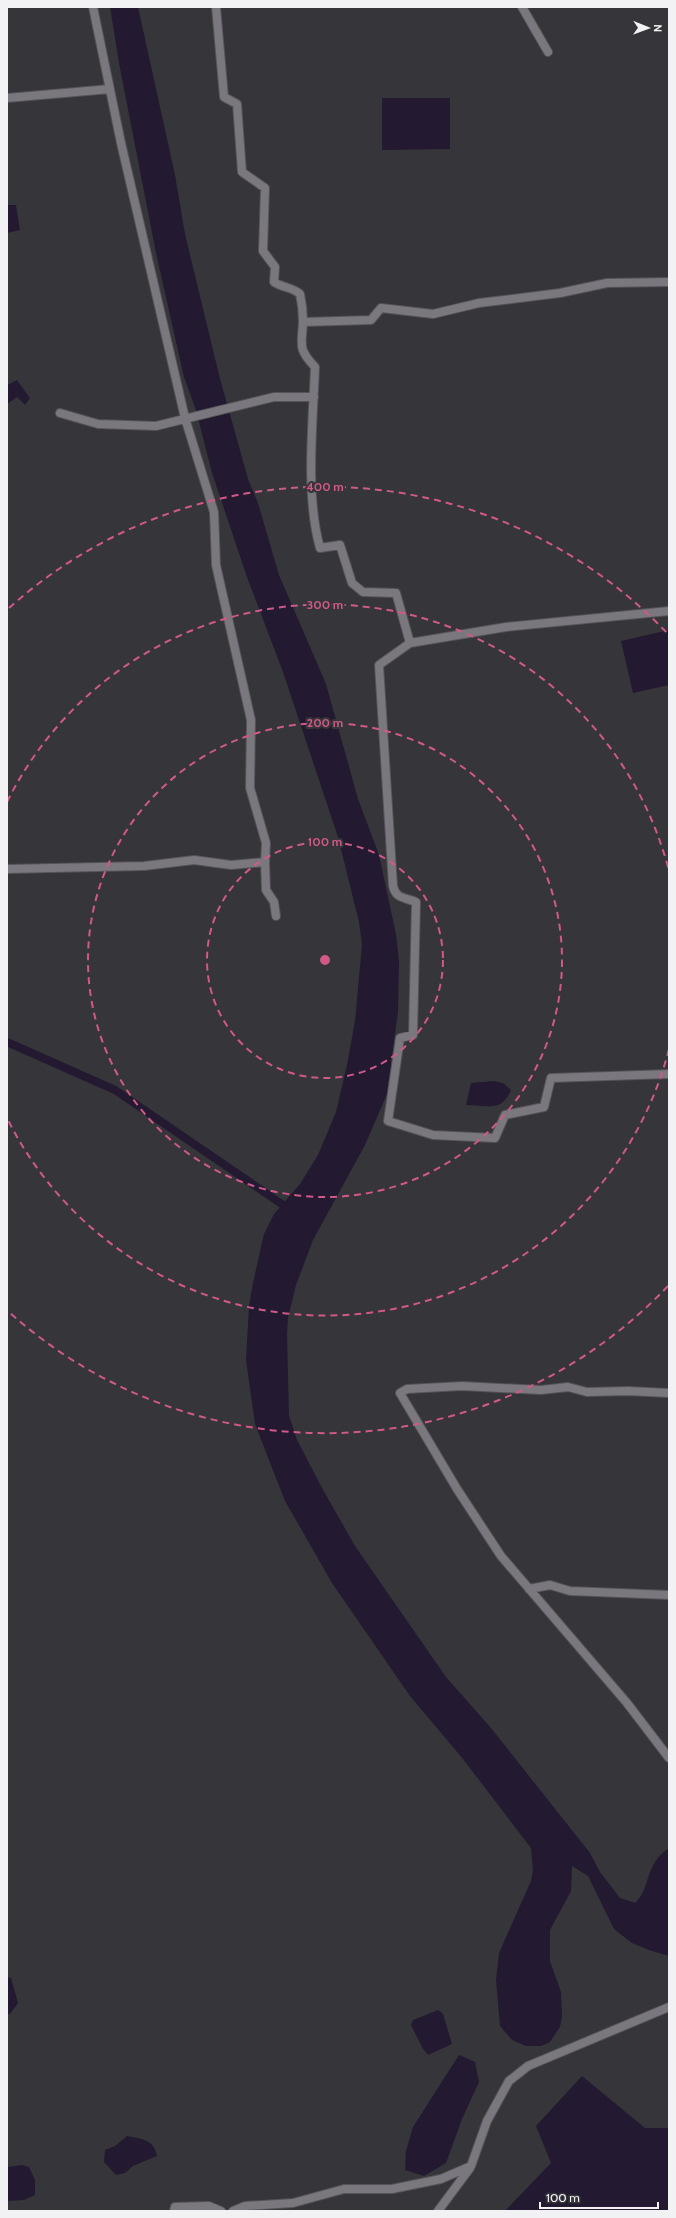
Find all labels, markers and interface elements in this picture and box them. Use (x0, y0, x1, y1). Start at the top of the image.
north arrow (628, 8, 668, 48)
text: N (651, 24, 665, 32)
text: 400 m (306, 479, 344, 494)
text: 300 m (307, 597, 343, 612)
text: 200 m (307, 715, 343, 730)
text: 100 m (308, 834, 342, 849)
centre of rings (318, 953, 332, 967)
scale bar (540, 2184, 658, 2210)
text: 100 m (546, 2190, 580, 2205)

